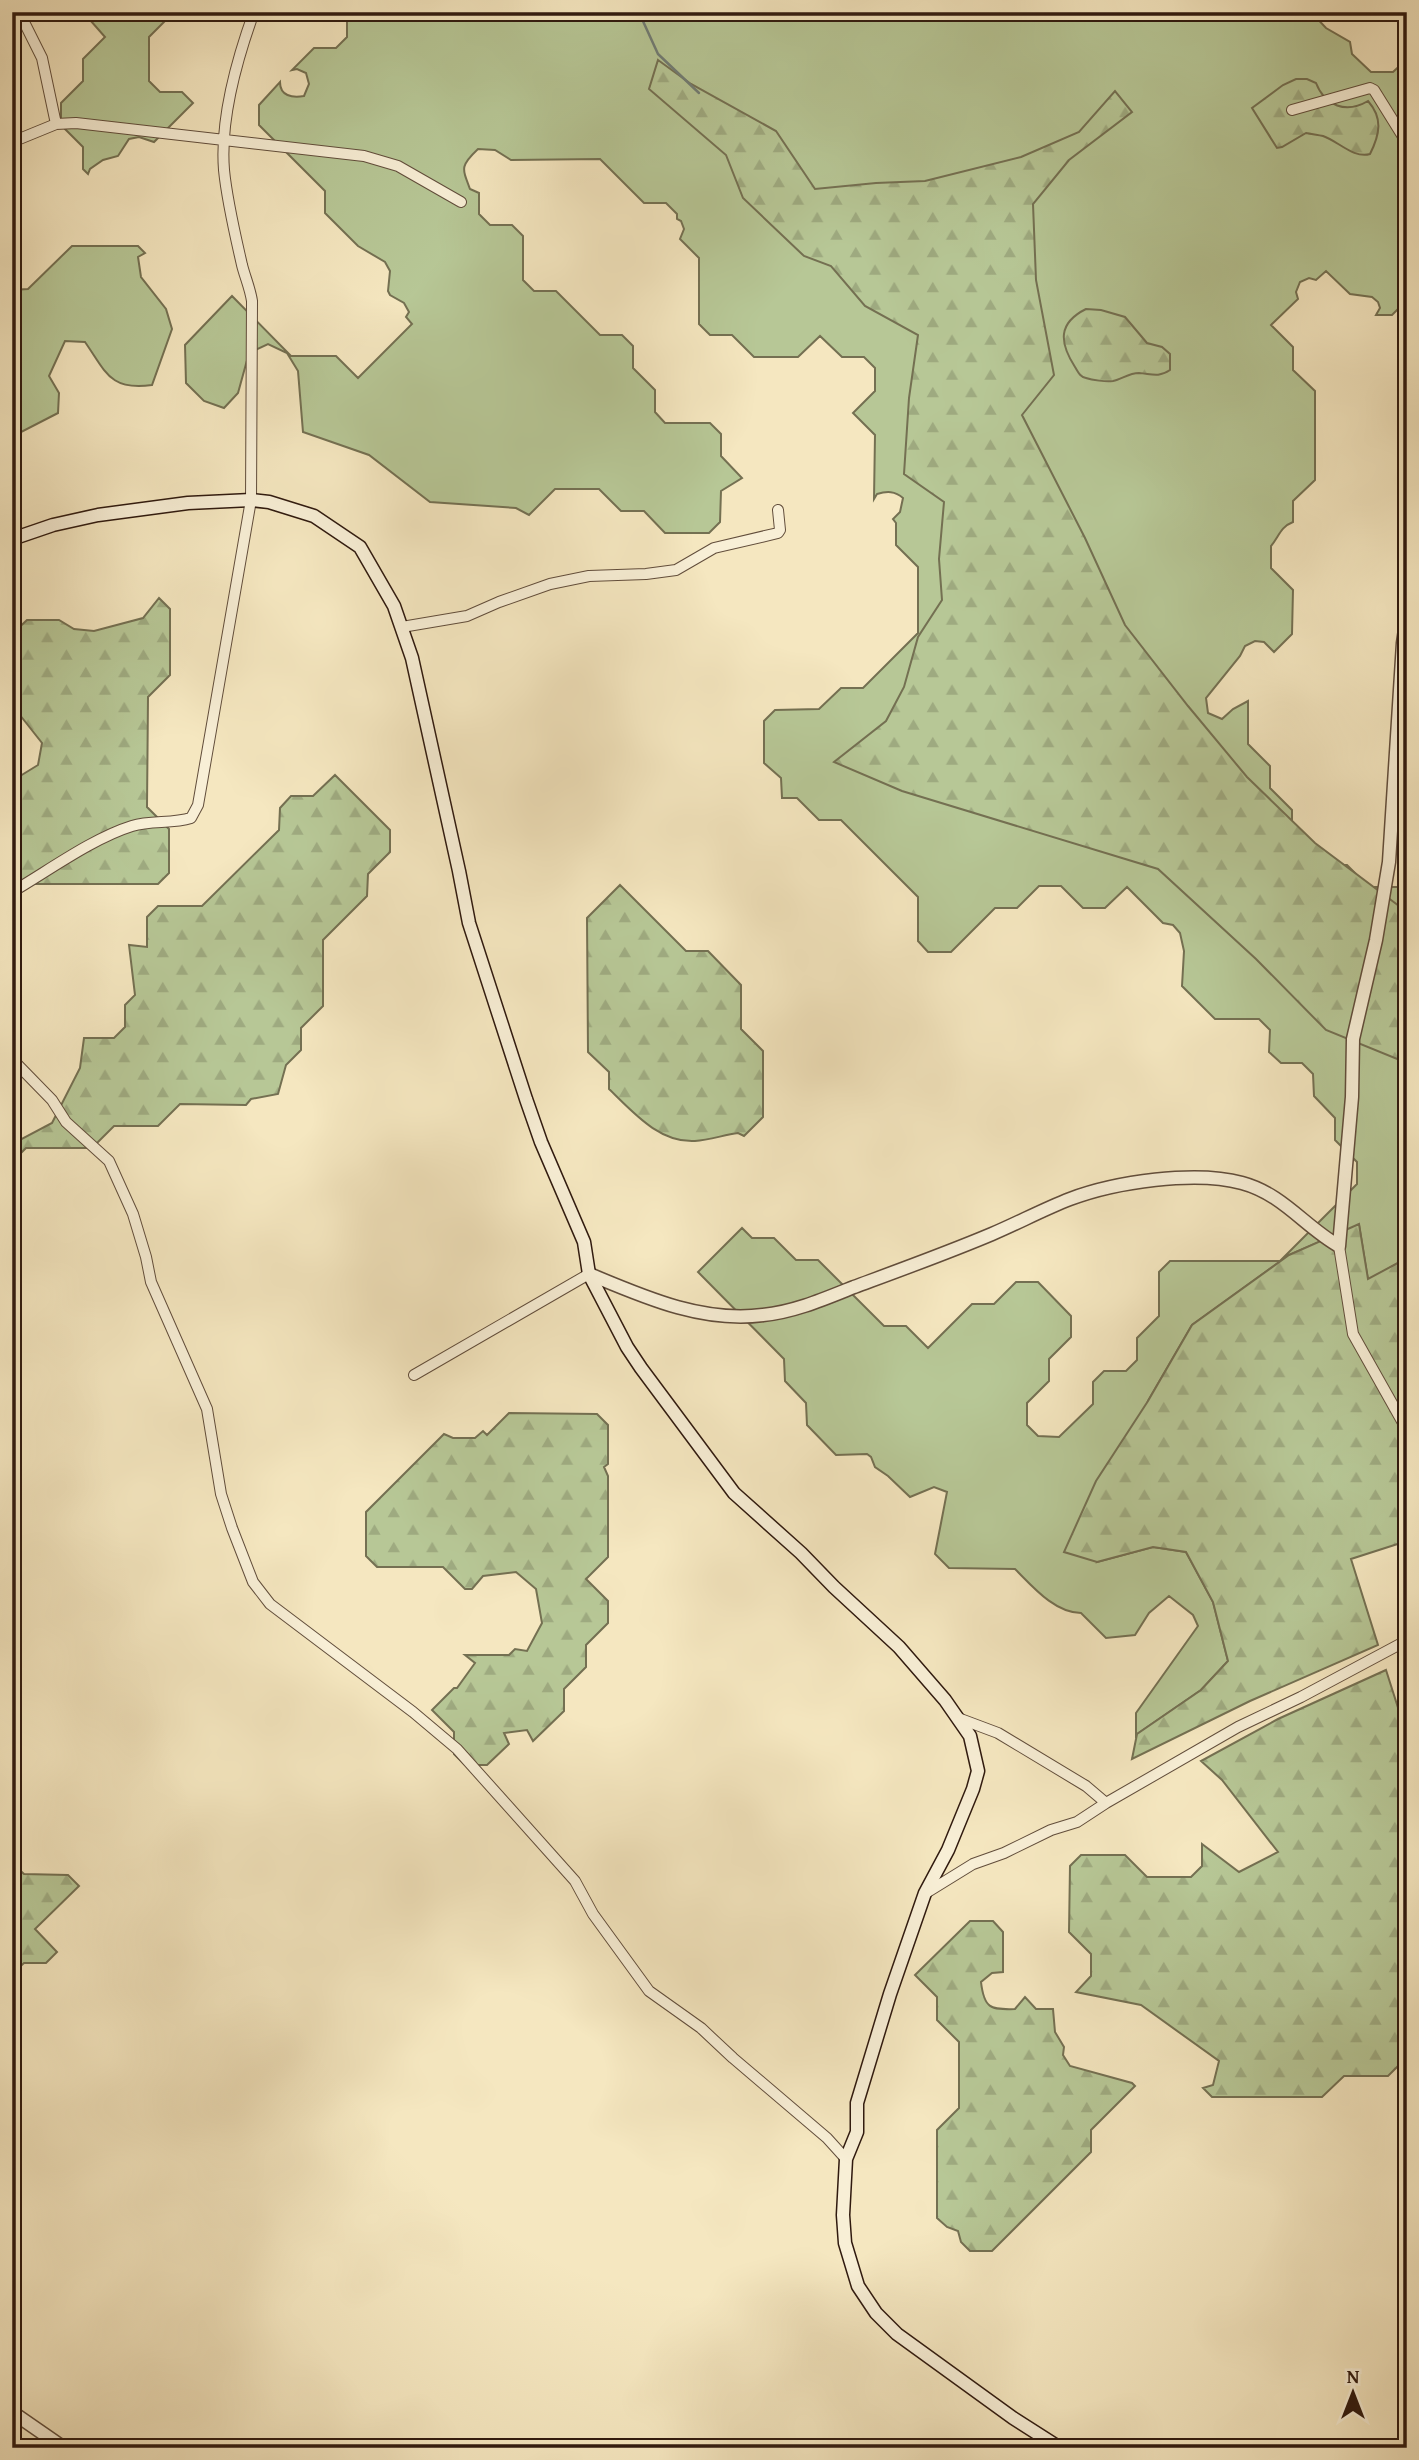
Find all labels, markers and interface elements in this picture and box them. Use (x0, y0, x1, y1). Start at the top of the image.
north arrow (1318, 2358, 1388, 2428)
text: N (1347, 2362, 1360, 2390)

